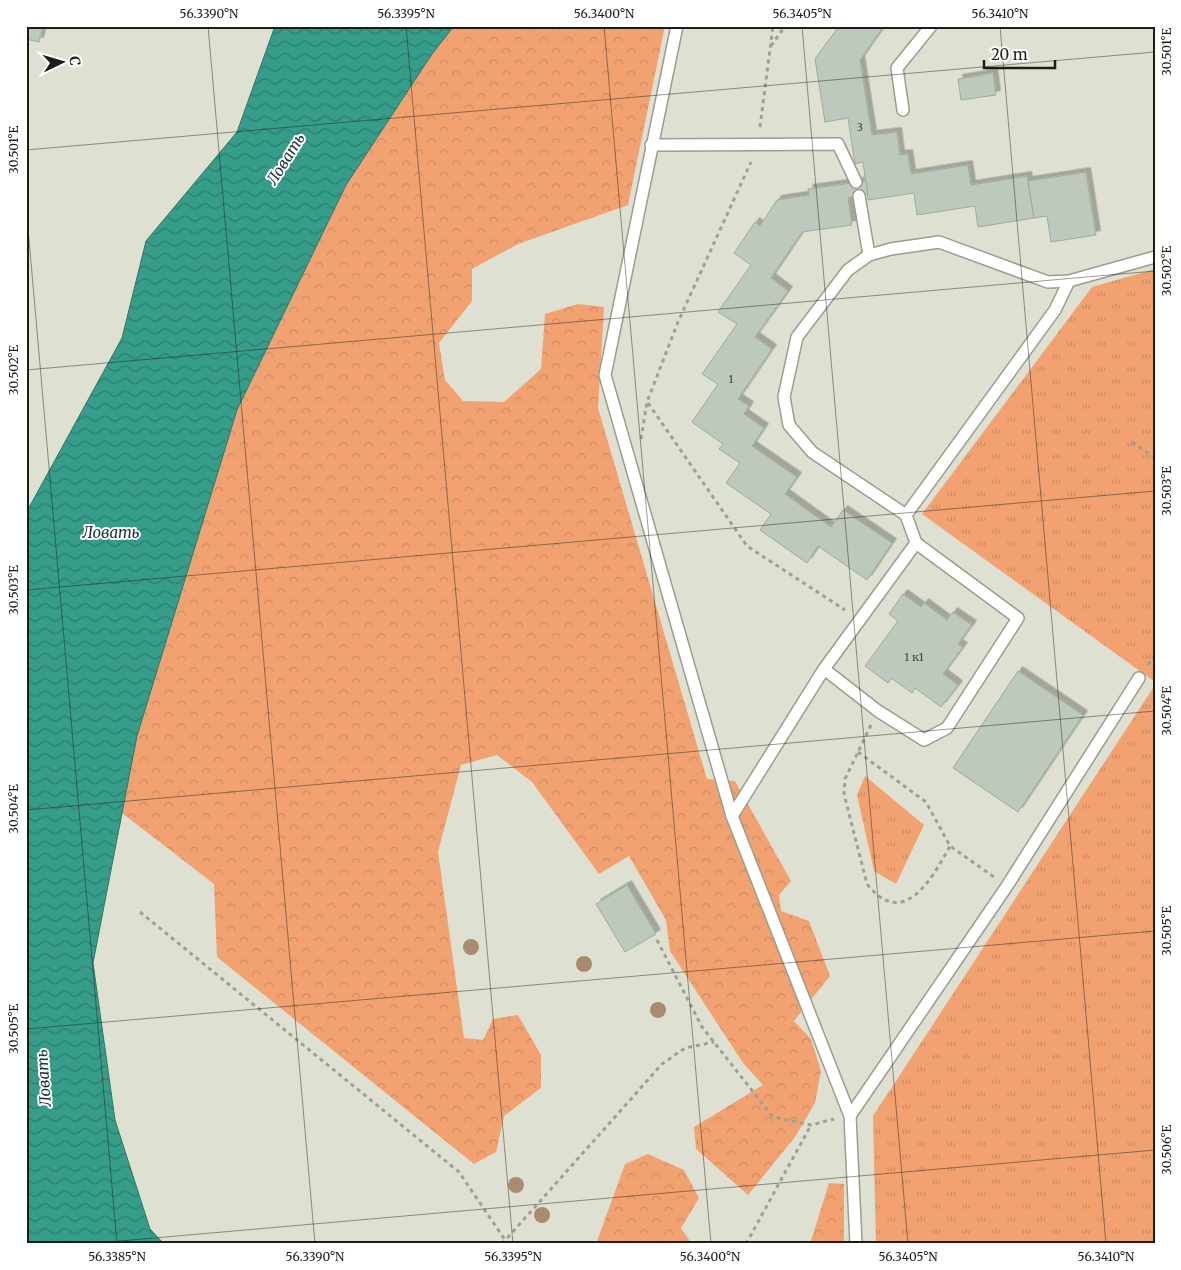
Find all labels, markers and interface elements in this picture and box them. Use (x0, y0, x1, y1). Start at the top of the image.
text: 56.3390°N (180, 6, 239, 21)
text: 56.3395°N (377, 6, 435, 21)
text: 56.3400°N (574, 6, 635, 21)
text: 56.3405°N (772, 6, 832, 21)
text: 56.3410°N (972, 6, 1029, 21)
text: 30.501°E (1159, 28, 1174, 76)
north arrow (38, 38, 88, 88)
scale bar (984, 38, 1055, 70)
text: 20 m (991, 45, 1028, 64)
text: С (66, 55, 84, 66)
house number: 3 (857, 120, 863, 134)
text: 30.501°E (6, 126, 21, 174)
water label: Ловать (262, 129, 309, 189)
text: 30.502°E (1159, 245, 1174, 296)
text: 30.502°E (6, 344, 21, 395)
house number: 1 (729, 372, 734, 386)
text: 30.503°E (1159, 466, 1174, 516)
water label: Ловать (81, 523, 140, 542)
text: 30.503°E (6, 565, 21, 615)
house number: 1 к1 (904, 650, 924, 664)
text: 30.504°E (1159, 686, 1174, 736)
text: 30.504°E (6, 784, 21, 834)
text: 30.505°E (1159, 906, 1174, 956)
text: 30.505°E (6, 1004, 21, 1054)
water label: Ловать (32, 1049, 55, 1108)
text: 30.506°E (1159, 1125, 1174, 1175)
text: 56.3385°N (88, 1249, 146, 1264)
text: 56.3390°N (286, 1249, 345, 1264)
text: 56.3395°N (484, 1249, 542, 1264)
text: 56.3400°N (680, 1249, 741, 1264)
text: 56.3405°N (878, 1249, 938, 1264)
text: 56.3410°N (1078, 1249, 1135, 1264)

